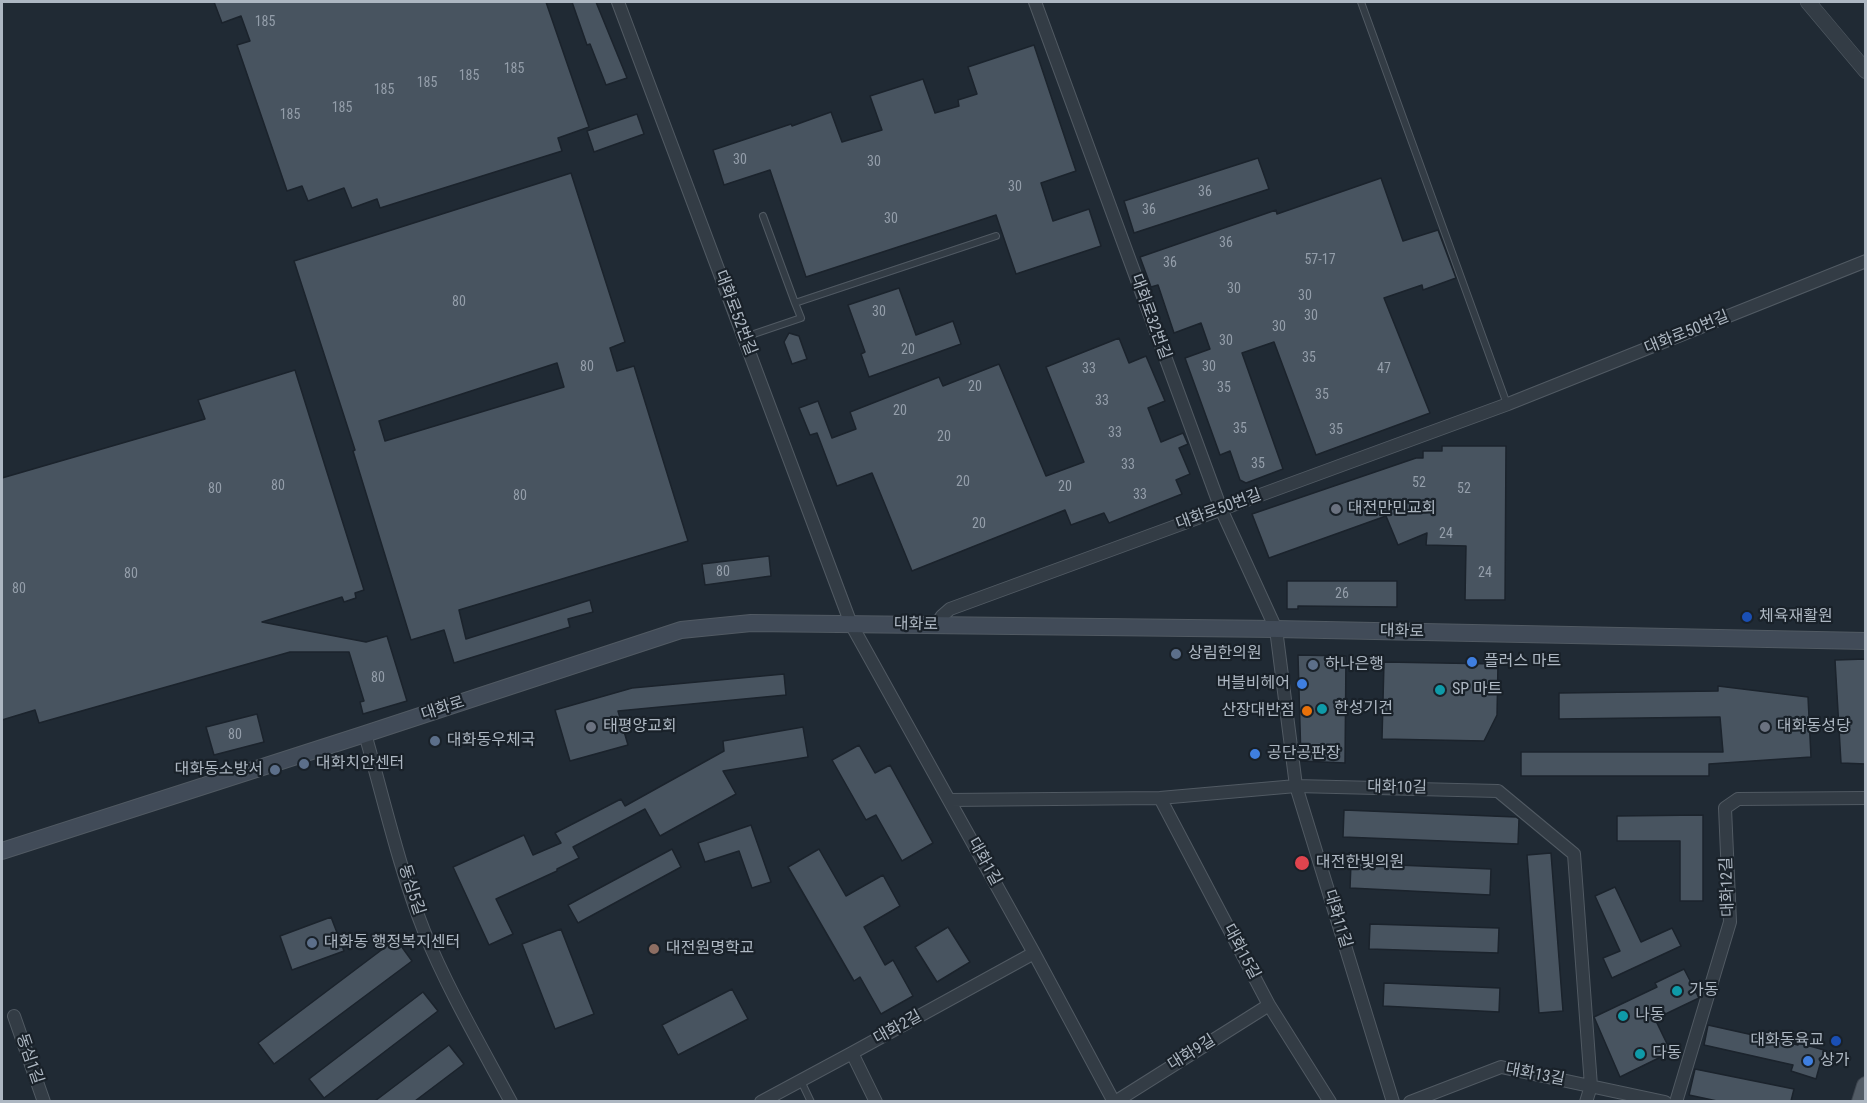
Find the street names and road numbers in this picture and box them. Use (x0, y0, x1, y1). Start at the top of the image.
street label: 대화로52번길 (710, 268, 760, 358)
street label: 대화로32번길 (1126, 272, 1174, 362)
street label: 대화로50번길 (1642, 307, 1732, 359)
street label: 대화로50번길 (1174, 486, 1264, 534)
street label: 대화로 (894, 615, 938, 635)
street label: 대화로 (1380, 622, 1424, 642)
street label: 대화로 (419, 693, 467, 725)
street label: 대화10길 (1367, 778, 1427, 798)
street label: 대화1길 (963, 835, 1005, 889)
street label: 대화12길 (1717, 857, 1739, 917)
street label: 동심5길 (394, 862, 428, 918)
street label: 대화11길 (1319, 888, 1355, 950)
street label: 대화15길 (1218, 921, 1264, 983)
street label: 대화2길 (871, 1007, 925, 1049)
street label: 동심1길 (11, 1031, 47, 1087)
street label: 대화9길 (1165, 1031, 1219, 1075)
street label: 대화13길 (1504, 1060, 1566, 1090)

